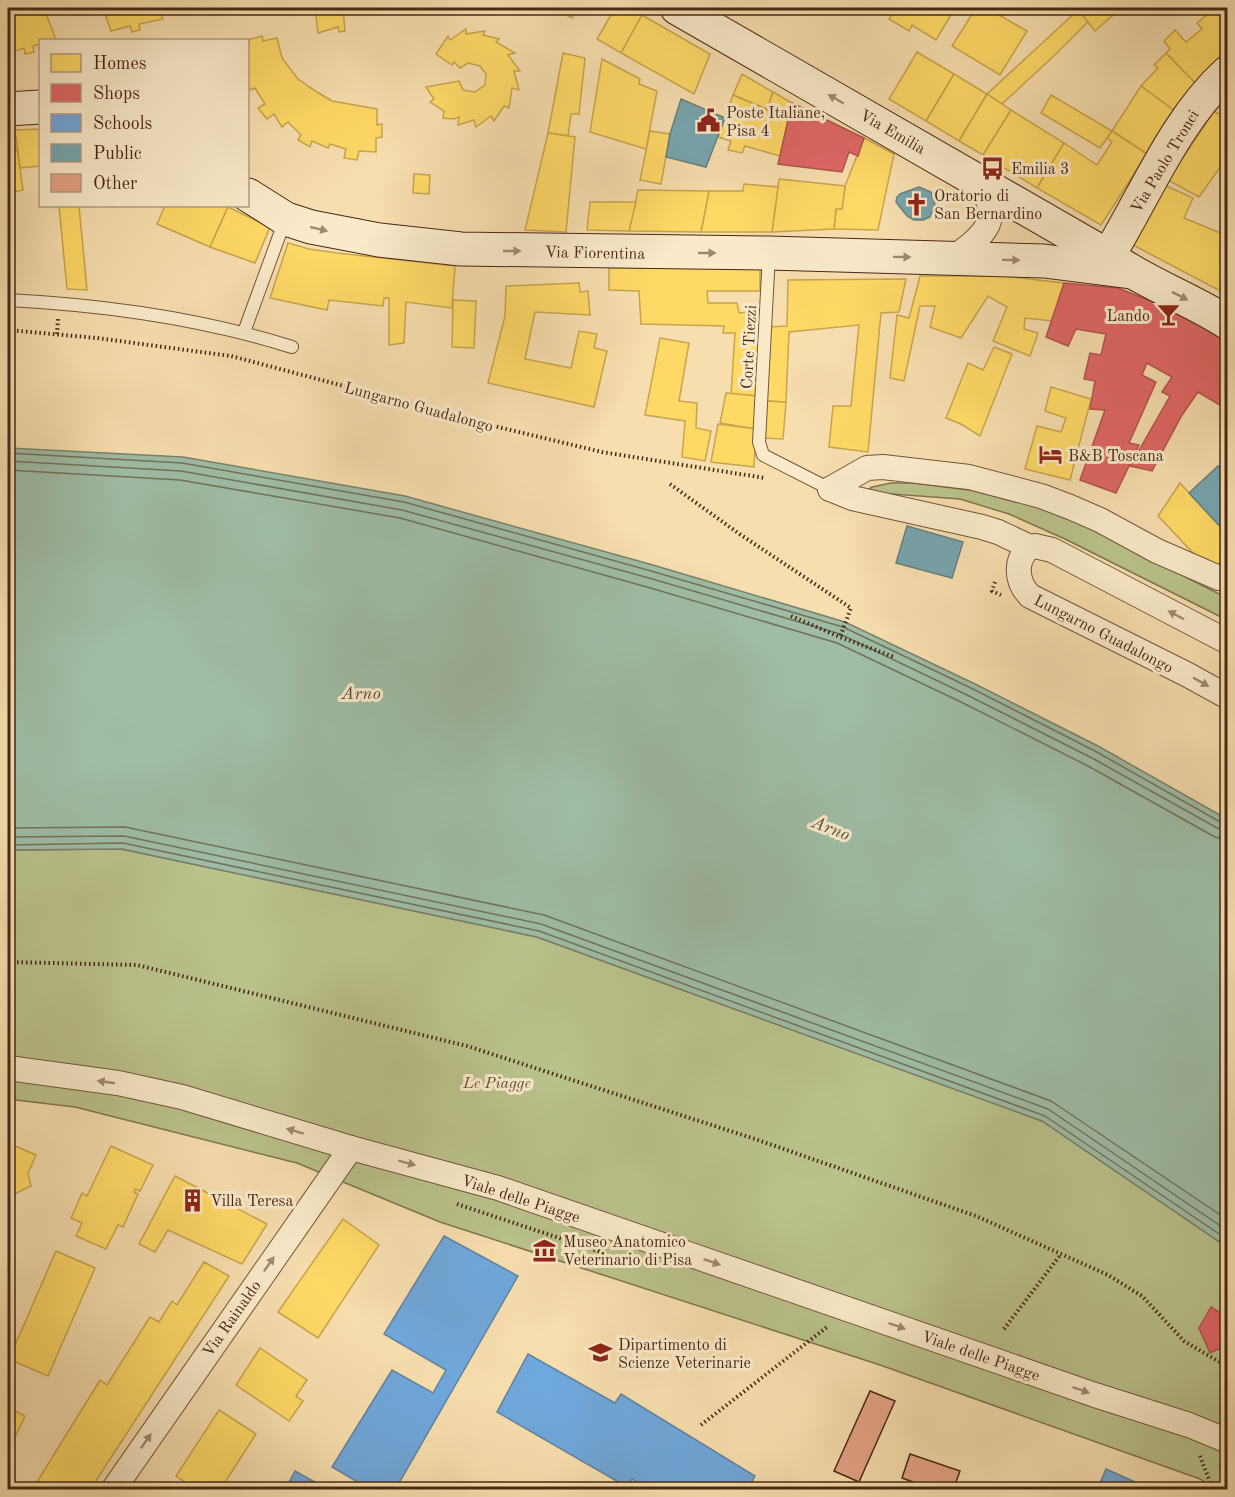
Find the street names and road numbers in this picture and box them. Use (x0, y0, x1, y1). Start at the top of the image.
street label: Via Emilia (856, 108, 928, 158)
street label: Via Paolo Tronci (1129, 108, 1203, 216)
street label: Via Fiorentina (545, 245, 645, 263)
street label: Corte Tiezzi (740, 305, 760, 390)
street label: Lungarno Guadalongo (342, 380, 495, 436)
street label: Lungarno Guadalongo (1031, 593, 1175, 677)
street label: Viale delle Piagge (459, 1173, 582, 1227)
street label: Via Rainaldo (201, 1278, 265, 1360)
street label: Viale delle Piagge (919, 1329, 1042, 1385)

